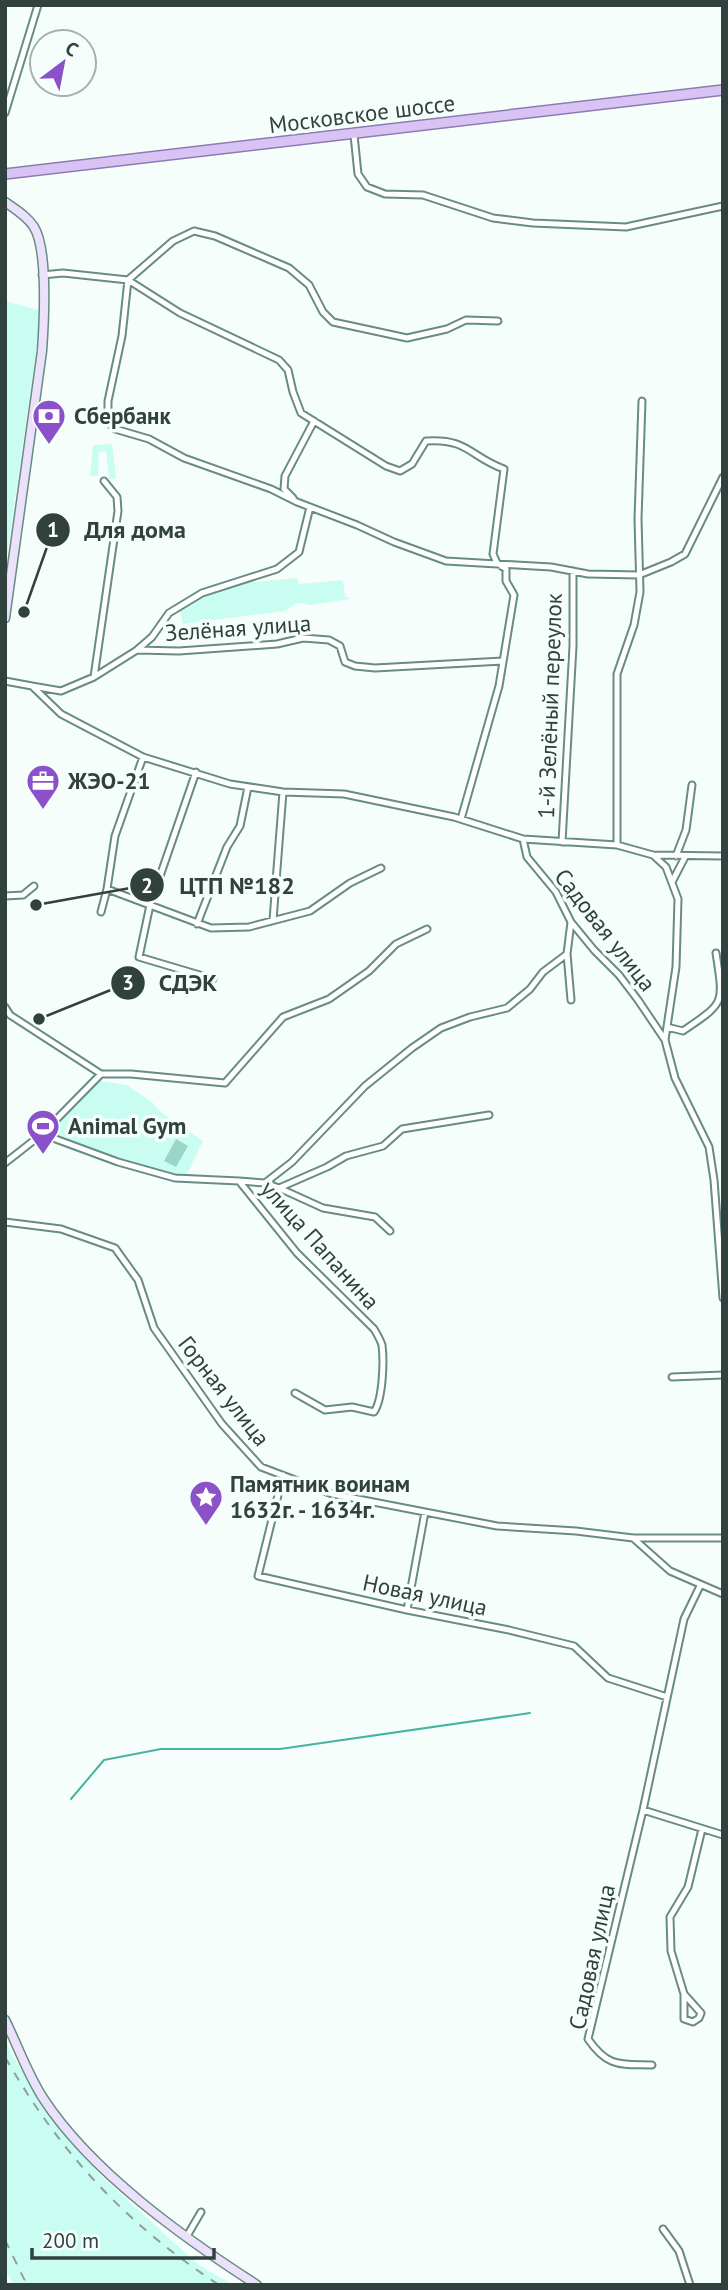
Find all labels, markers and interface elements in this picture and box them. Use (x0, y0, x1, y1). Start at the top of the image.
north arrow (28, 28, 98, 98)
text: С (61, 36, 83, 62)
street label: Московское шоссе (267, 88, 457, 139)
bank icon: Сбербанк (30, 397, 68, 446)
place label: Сбербанк (74, 401, 171, 430)
callout: Для дома (35, 507, 200, 552)
text: Для дома (84, 514, 186, 545)
text: 1 (47, 516, 59, 543)
street label: 1-й Зелёный переулок (531, 593, 568, 819)
street label: Зелёная улица (164, 608, 312, 647)
office icon: ЖЭО-21 (24, 762, 62, 811)
place label: ЖЭО-21 (67, 766, 151, 795)
callout: ЦТП №182 (130, 863, 308, 908)
street label: Садовая улица (548, 863, 662, 997)
text: ЦТП №182 (179, 870, 295, 901)
text: 2 (141, 872, 153, 899)
callout: СДЭК (110, 960, 232, 1005)
text: СДЭК (159, 967, 217, 998)
text: 3 (122, 969, 134, 996)
sports icon: Animal Gym (24, 1107, 62, 1156)
place label: Animal Gym (68, 1111, 186, 1140)
street label: улица Папанина (255, 1174, 386, 1315)
street label: Горная улица (172, 1330, 276, 1452)
place label: Памятник воинам 1632г. - 1634г. (230, 1469, 410, 1524)
place icon: Памятник воинам 1632г. - 1634г. (187, 1478, 225, 1527)
street label: Новая улица (360, 1567, 490, 1622)
street label: Садовая улица (562, 1882, 621, 2032)
scale bar (32, 2216, 214, 2260)
text: 200 m (42, 2227, 99, 2254)

